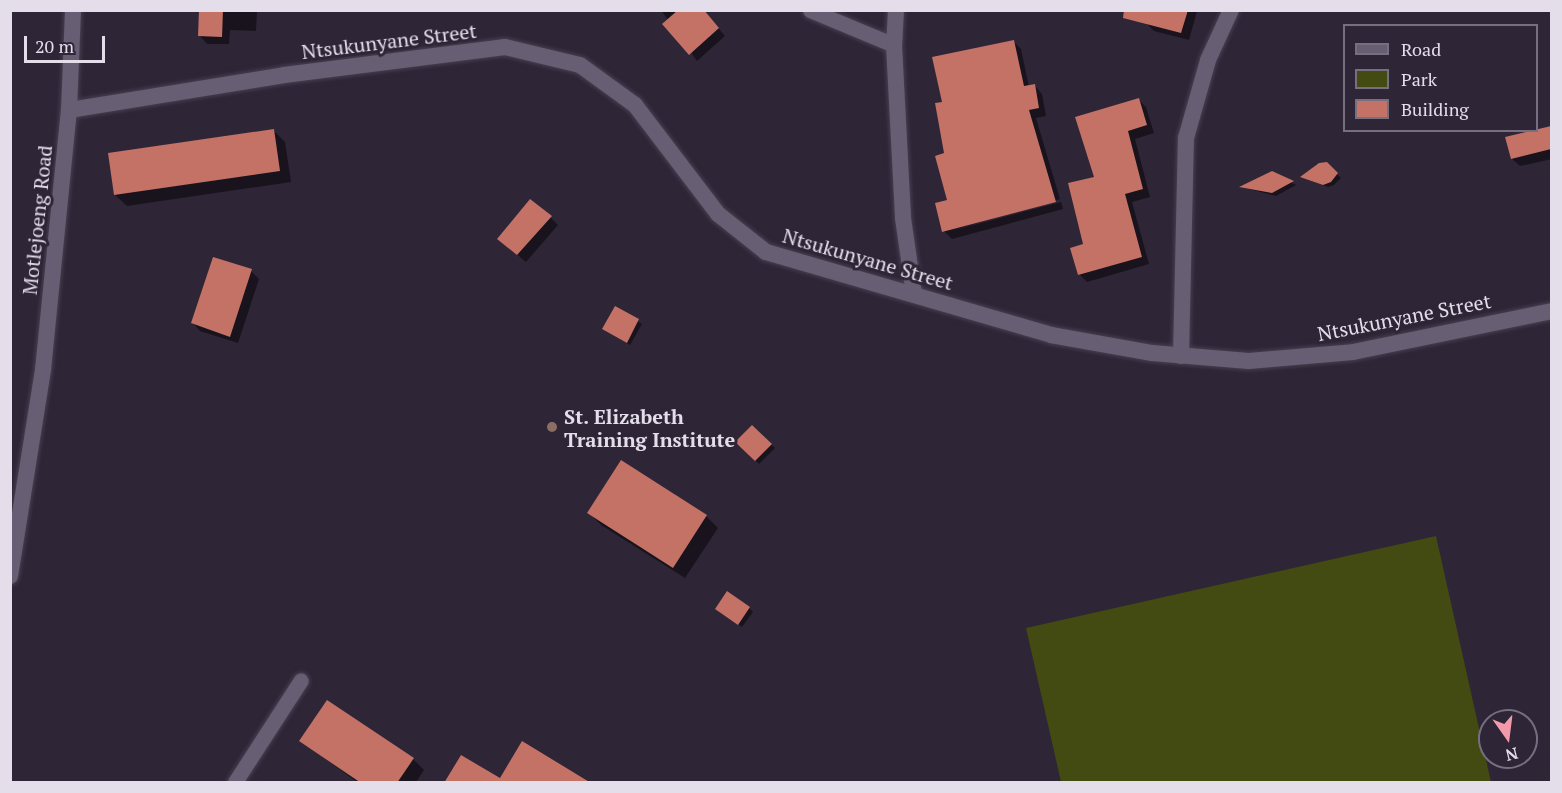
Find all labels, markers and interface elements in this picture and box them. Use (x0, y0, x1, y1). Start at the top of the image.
street label: Ntsukunyane Street (300, 18, 478, 64)
scale bar (27, 24, 108, 62)
legend (1343, 24, 1538, 132)
text: 20 m (35, 34, 74, 58)
text: Road (1401, 37, 1441, 61)
text: Park (1401, 67, 1437, 91)
text: Building (1401, 97, 1469, 121)
street label: Motlejoeng Road (17, 144, 57, 296)
street label: Ntsukunyane Street (780, 223, 956, 295)
street label: Ntsukunyane Street (1315, 288, 1493, 346)
place label: St. Elizabeth Training Institute (564, 404, 735, 451)
marker: St. Elizabeth Training Institute (545, 420, 559, 434)
north arrow (1478, 709, 1538, 769)
text: N (1503, 742, 1520, 767)

